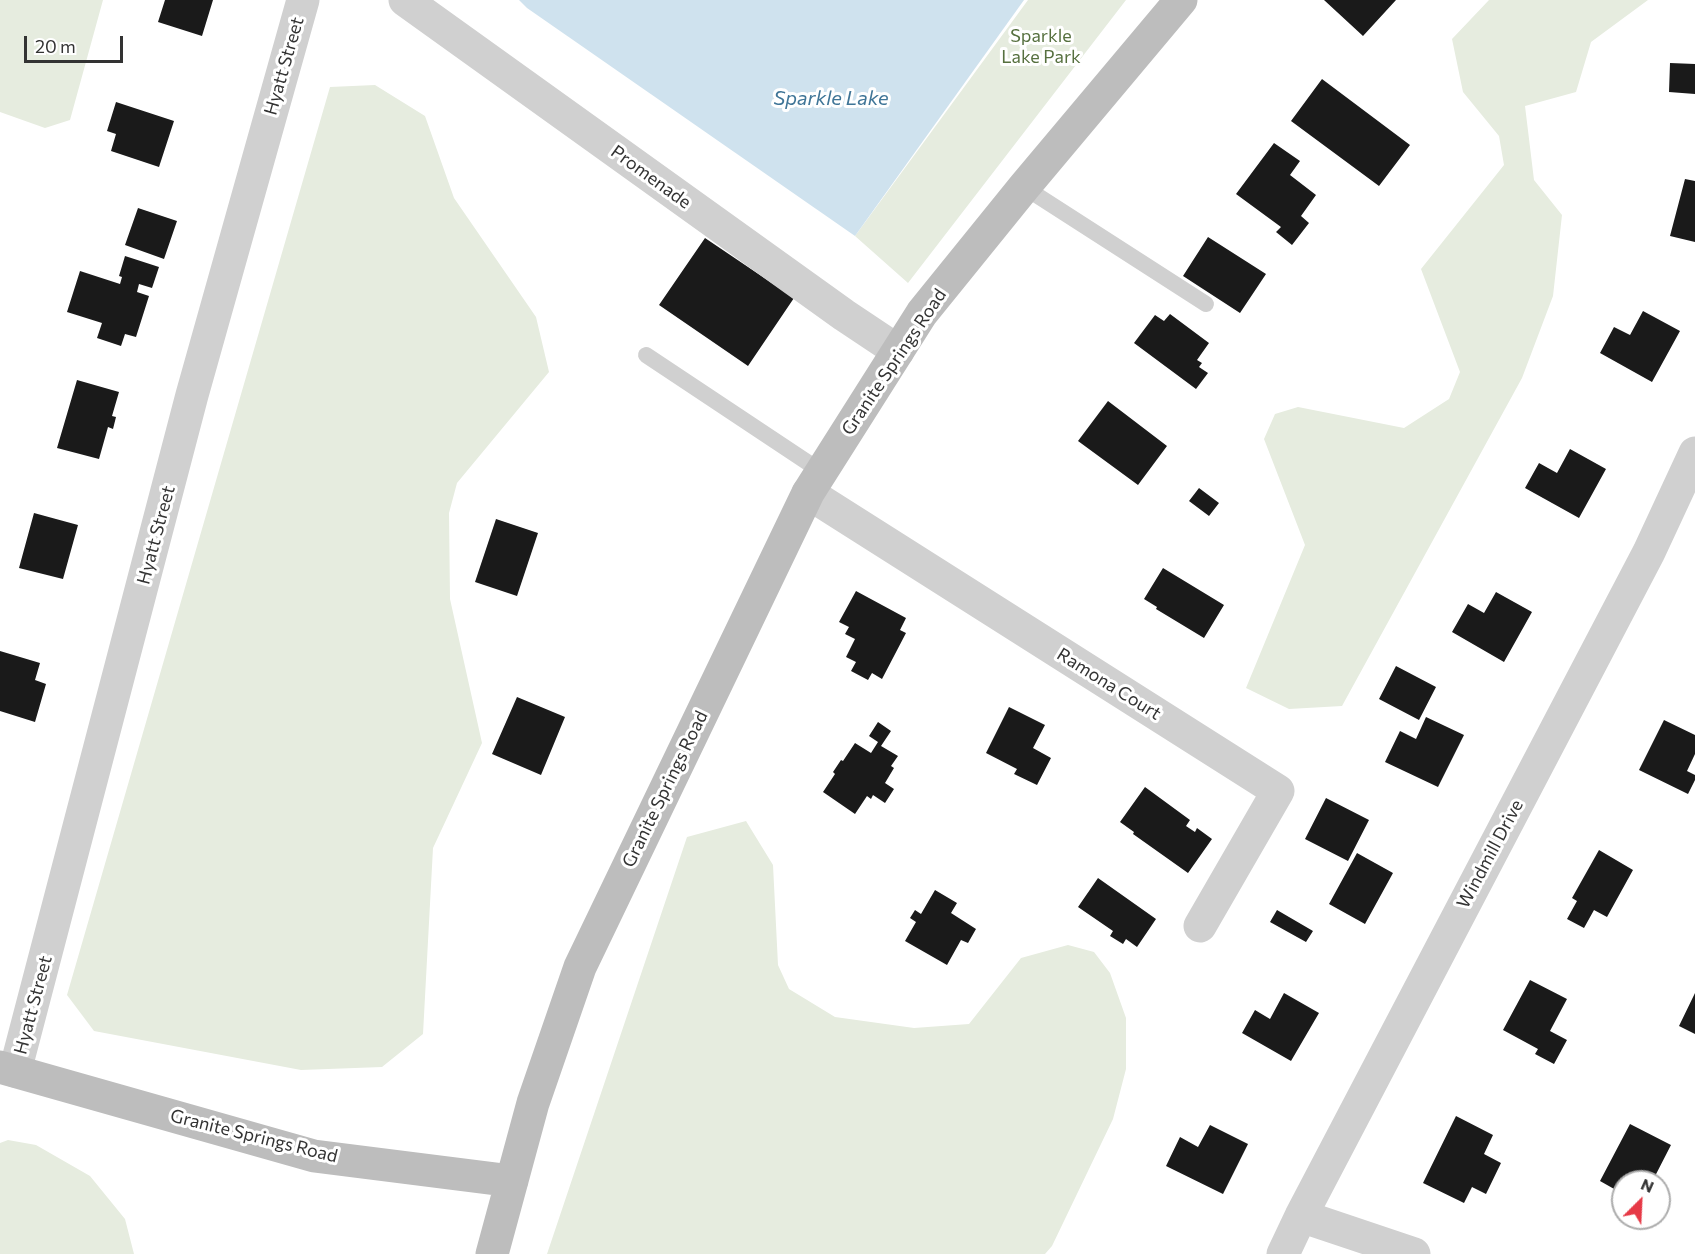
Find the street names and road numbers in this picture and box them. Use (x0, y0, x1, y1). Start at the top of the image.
street label: Hyatt Street (260, 14, 308, 118)
street label: Promenade (607, 141, 695, 213)
street label: Granite Springs Road (837, 285, 951, 439)
street label: Hyatt Street (132, 483, 180, 587)
street label: Ramona Court (1053, 643, 1165, 725)
street label: Granite Springs Road (618, 707, 712, 871)
street label: Windmill Drive (1452, 796, 1528, 912)
street label: Hyatt Street (9, 953, 57, 1057)
street label: Granite Springs Road (168, 1105, 340, 1167)

